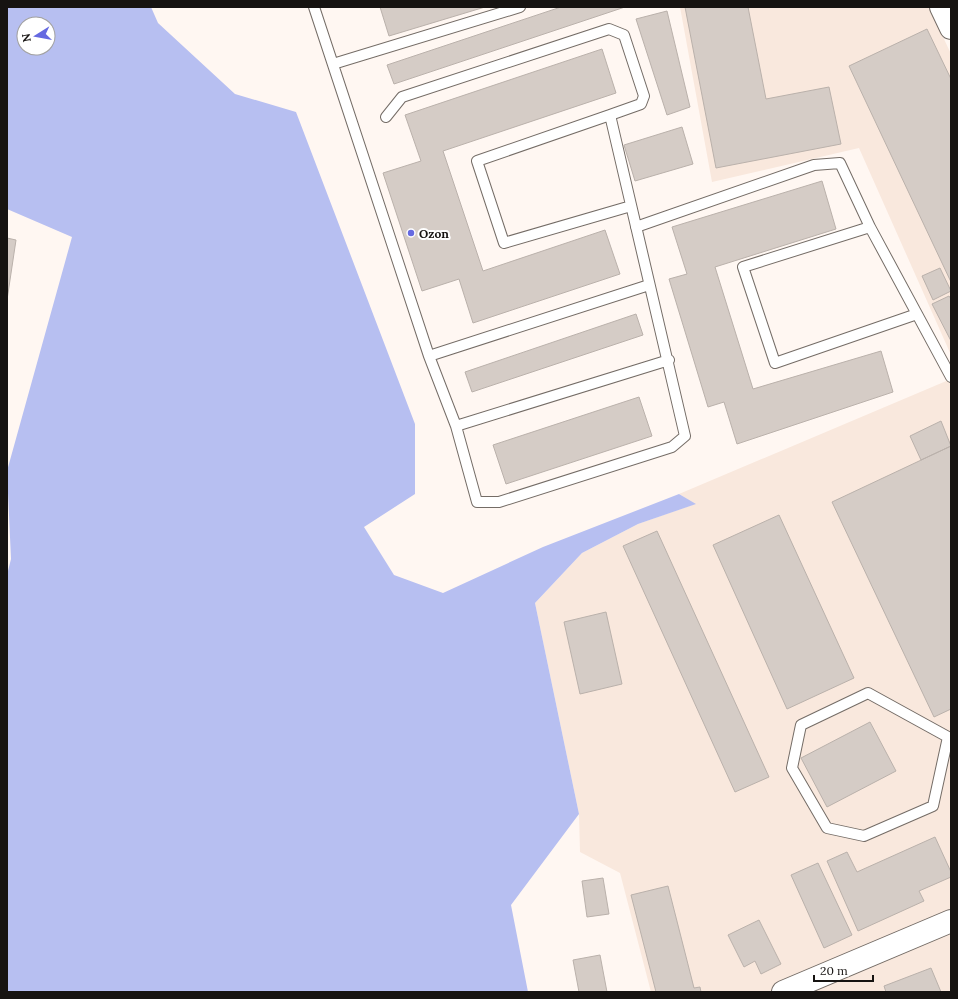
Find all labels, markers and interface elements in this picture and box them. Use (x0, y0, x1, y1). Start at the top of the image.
north arrow (16, 16, 56, 56)
text: N (18, 32, 34, 43)
place label: Ozon (419, 226, 449, 241)
marker: Ozon (406, 228, 416, 238)
scale bar (814, 957, 873, 983)
text: 20 m (820, 963, 848, 978)

